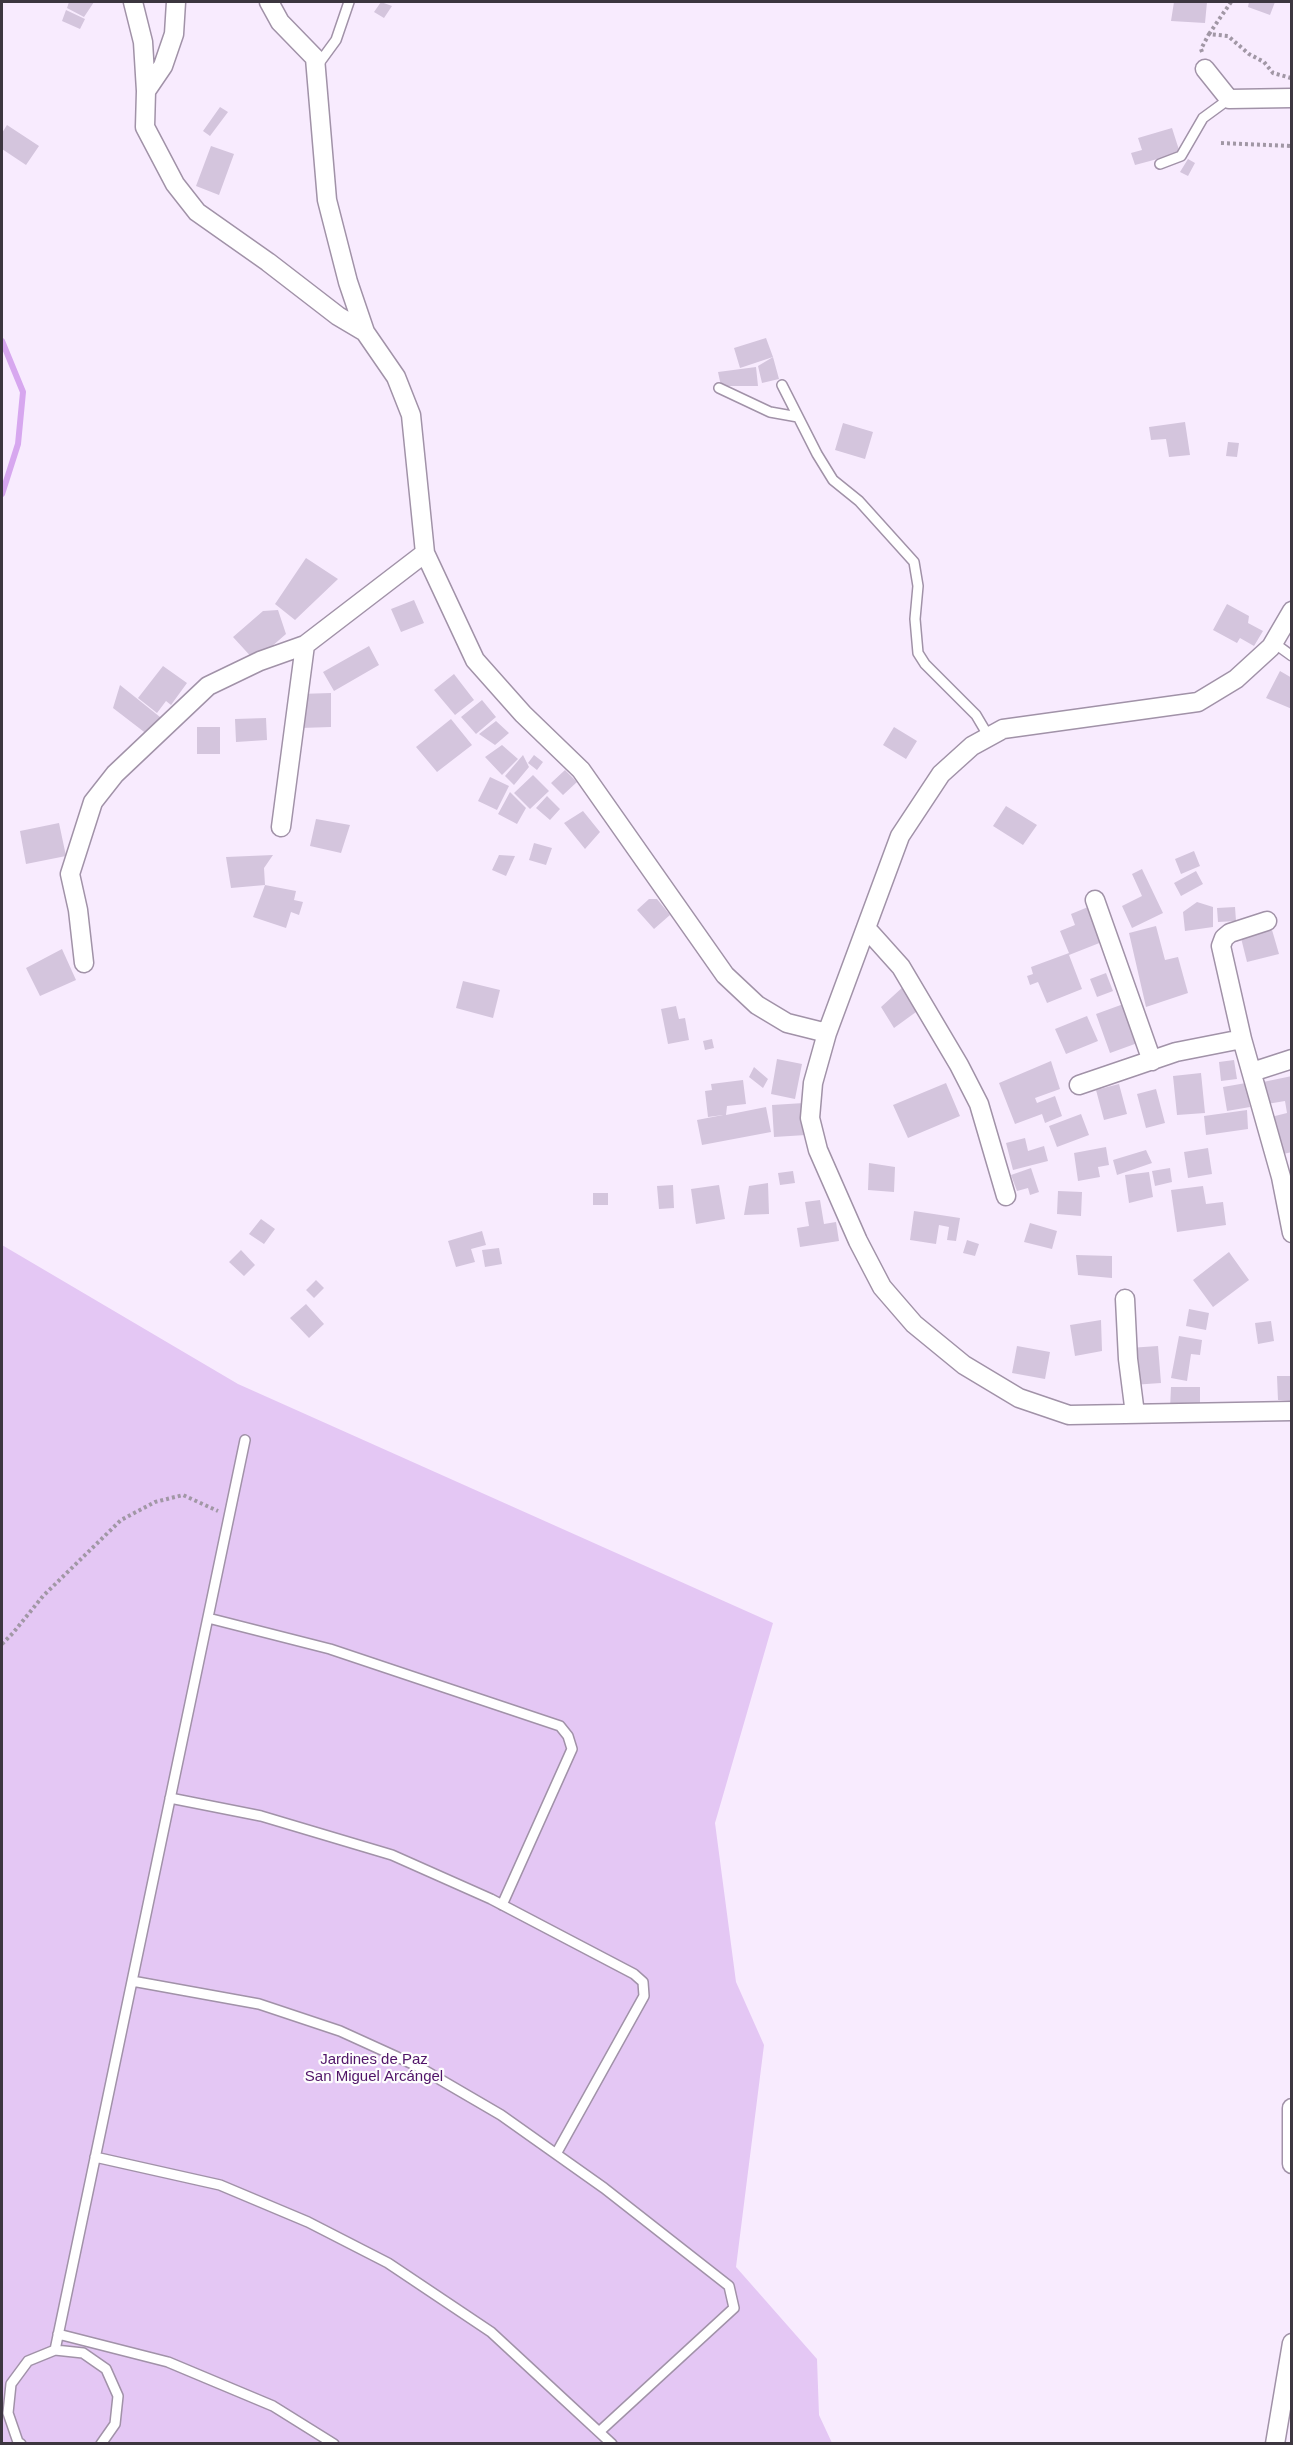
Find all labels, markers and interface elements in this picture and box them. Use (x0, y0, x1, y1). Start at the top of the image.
park label: Jardines de Paz San Miguel Arcángel (305, 2051, 443, 2086)

